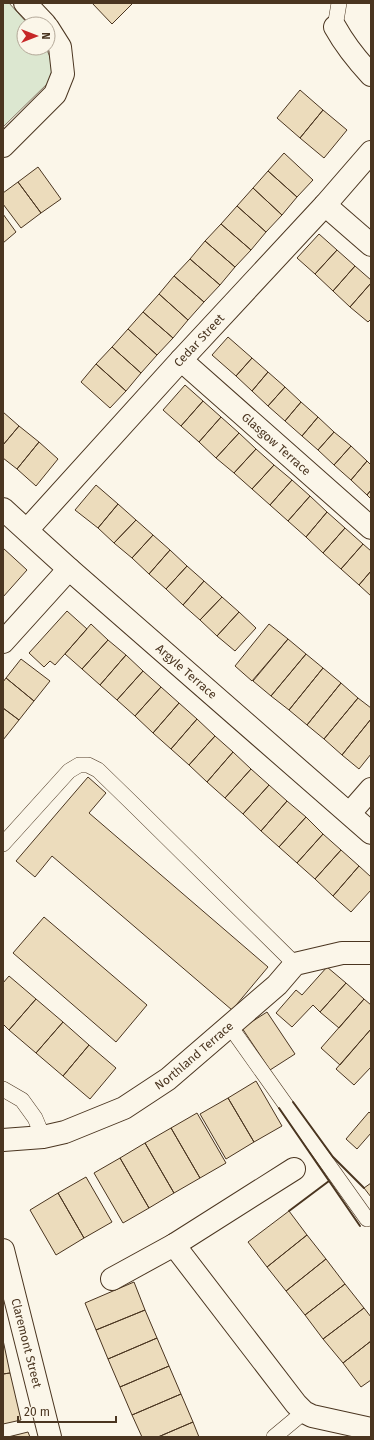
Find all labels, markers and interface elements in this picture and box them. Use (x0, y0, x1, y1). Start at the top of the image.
north arrow (16, 16, 56, 56)
text: N (39, 32, 52, 40)
street label: Cedar Street (171, 311, 228, 370)
street label: Glasgow Terrace (239, 410, 314, 478)
street label: Argyle Terrace (153, 641, 220, 702)
street label: Northland Terrace (152, 1019, 236, 1093)
street label: Claremont Street (8, 1297, 45, 1390)
scale bar (18, 1398, 116, 1424)
text: 20 m (24, 1405, 50, 1419)

